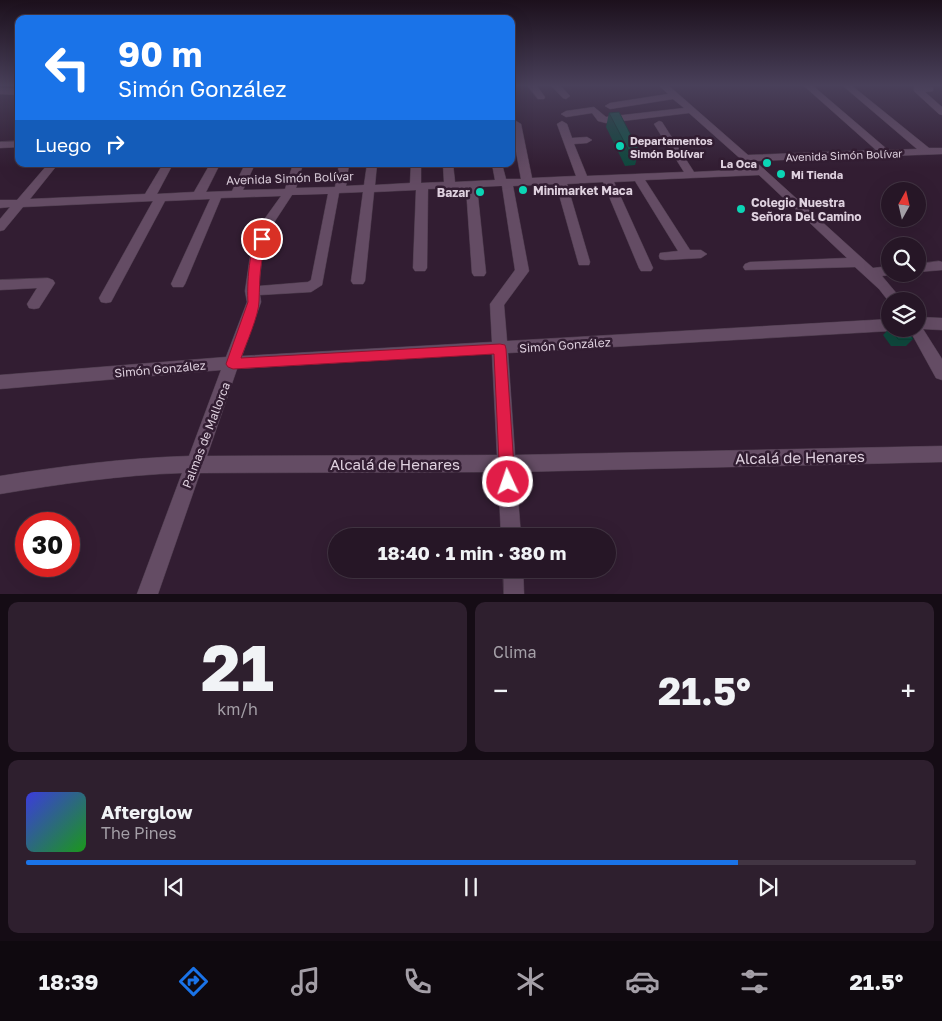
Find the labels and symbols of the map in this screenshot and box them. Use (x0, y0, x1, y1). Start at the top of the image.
place label: Departamentos Simón Bolívar (630, 134, 713, 160)
marker: Departamentos Simón Bolívar (614, 140, 626, 152)
street label: Avenida Simón Bolívar (785, 146, 903, 164)
place label: La Oca (720, 157, 757, 170)
marker: La Oca (761, 157, 773, 169)
street label: Avenida Simón Bolívar (226, 168, 354, 188)
marker: Mi Tienda (775, 168, 787, 180)
place label: Mi Tienda (791, 168, 843, 181)
north arrow (881, 182, 926, 228)
place label: Minimarket Maca (533, 183, 633, 198)
marker: Minimarket Maca (517, 184, 529, 196)
place label: Bazar (437, 185, 470, 200)
marker: Bazar (474, 186, 486, 198)
place label: Colegio Nuestra Señora Del Camino (751, 195, 861, 224)
marker: Colegio Nuestra Señora Del Camino (735, 203, 747, 215)
pin (241, 218, 283, 260)
street label: Simón González (519, 334, 611, 356)
street label: Simón González (114, 358, 206, 380)
street label: Palmas de Mallorca (179, 380, 233, 490)
street label: Alcalá de Henares (735, 447, 865, 467)
street label: Alcalá de Henares (330, 455, 460, 473)
position arrow (481, 455, 533, 507)
speed limit sign: 30 (15, 512, 80, 577)

